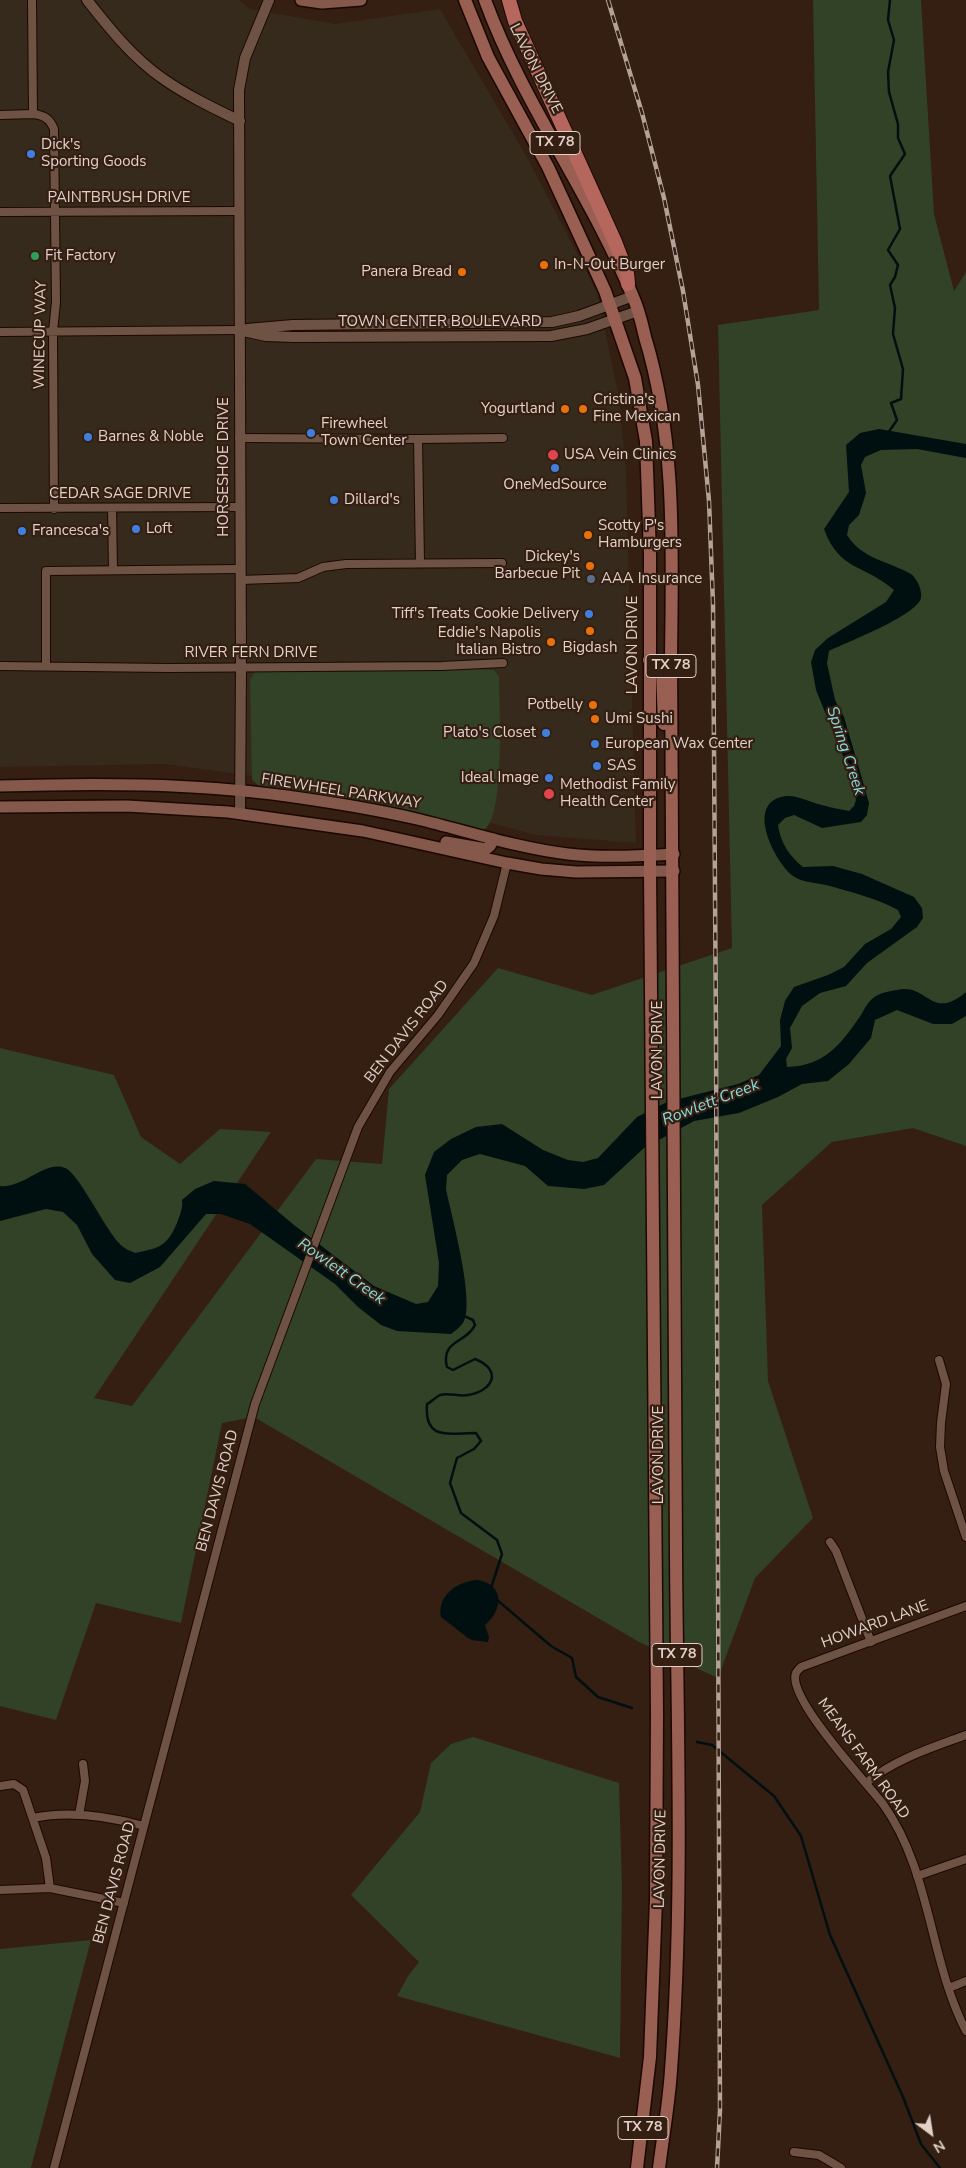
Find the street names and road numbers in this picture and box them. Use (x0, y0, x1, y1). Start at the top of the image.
street label: LAVON DRIVE (505, 21, 565, 117)
road number: TX 78 (530, 132, 580, 154)
street label: PAINTBRUSH DRIVE (47, 189, 191, 207)
street label: WINECUP WAY (31, 280, 51, 390)
street label: TOWN CENTER BOULEVARD (338, 313, 542, 331)
street label: HORSESHOE DRIVE (215, 397, 233, 537)
street label: CEDAR SAGE DRIVE (49, 485, 191, 503)
street label: LAVON DRIVE (624, 596, 642, 694)
street label: RIVER FERN DRIVE (185, 644, 317, 662)
road number: TX 78 (646, 654, 696, 678)
street label: FIREWHEEL PARKWAY (260, 770, 422, 814)
street label: BEN DAVIS ROAD (361, 977, 453, 1087)
street label: LAVON DRIVE (649, 1001, 667, 1099)
street label: LAVON DRIVE (650, 1406, 668, 1504)
street label: BEN DAVIS ROAD (193, 1428, 243, 1554)
street label: HOWARD LANE (819, 1597, 931, 1653)
road number: TX 78 (652, 1644, 702, 1666)
street label: MEANS FARM ROAD (813, 1695, 913, 1823)
street label: LAVON DRIVE (651, 1810, 671, 1908)
street label: BEN DAVIS ROAD (90, 1820, 140, 1946)
road number: TX 78 (618, 2116, 668, 2140)

